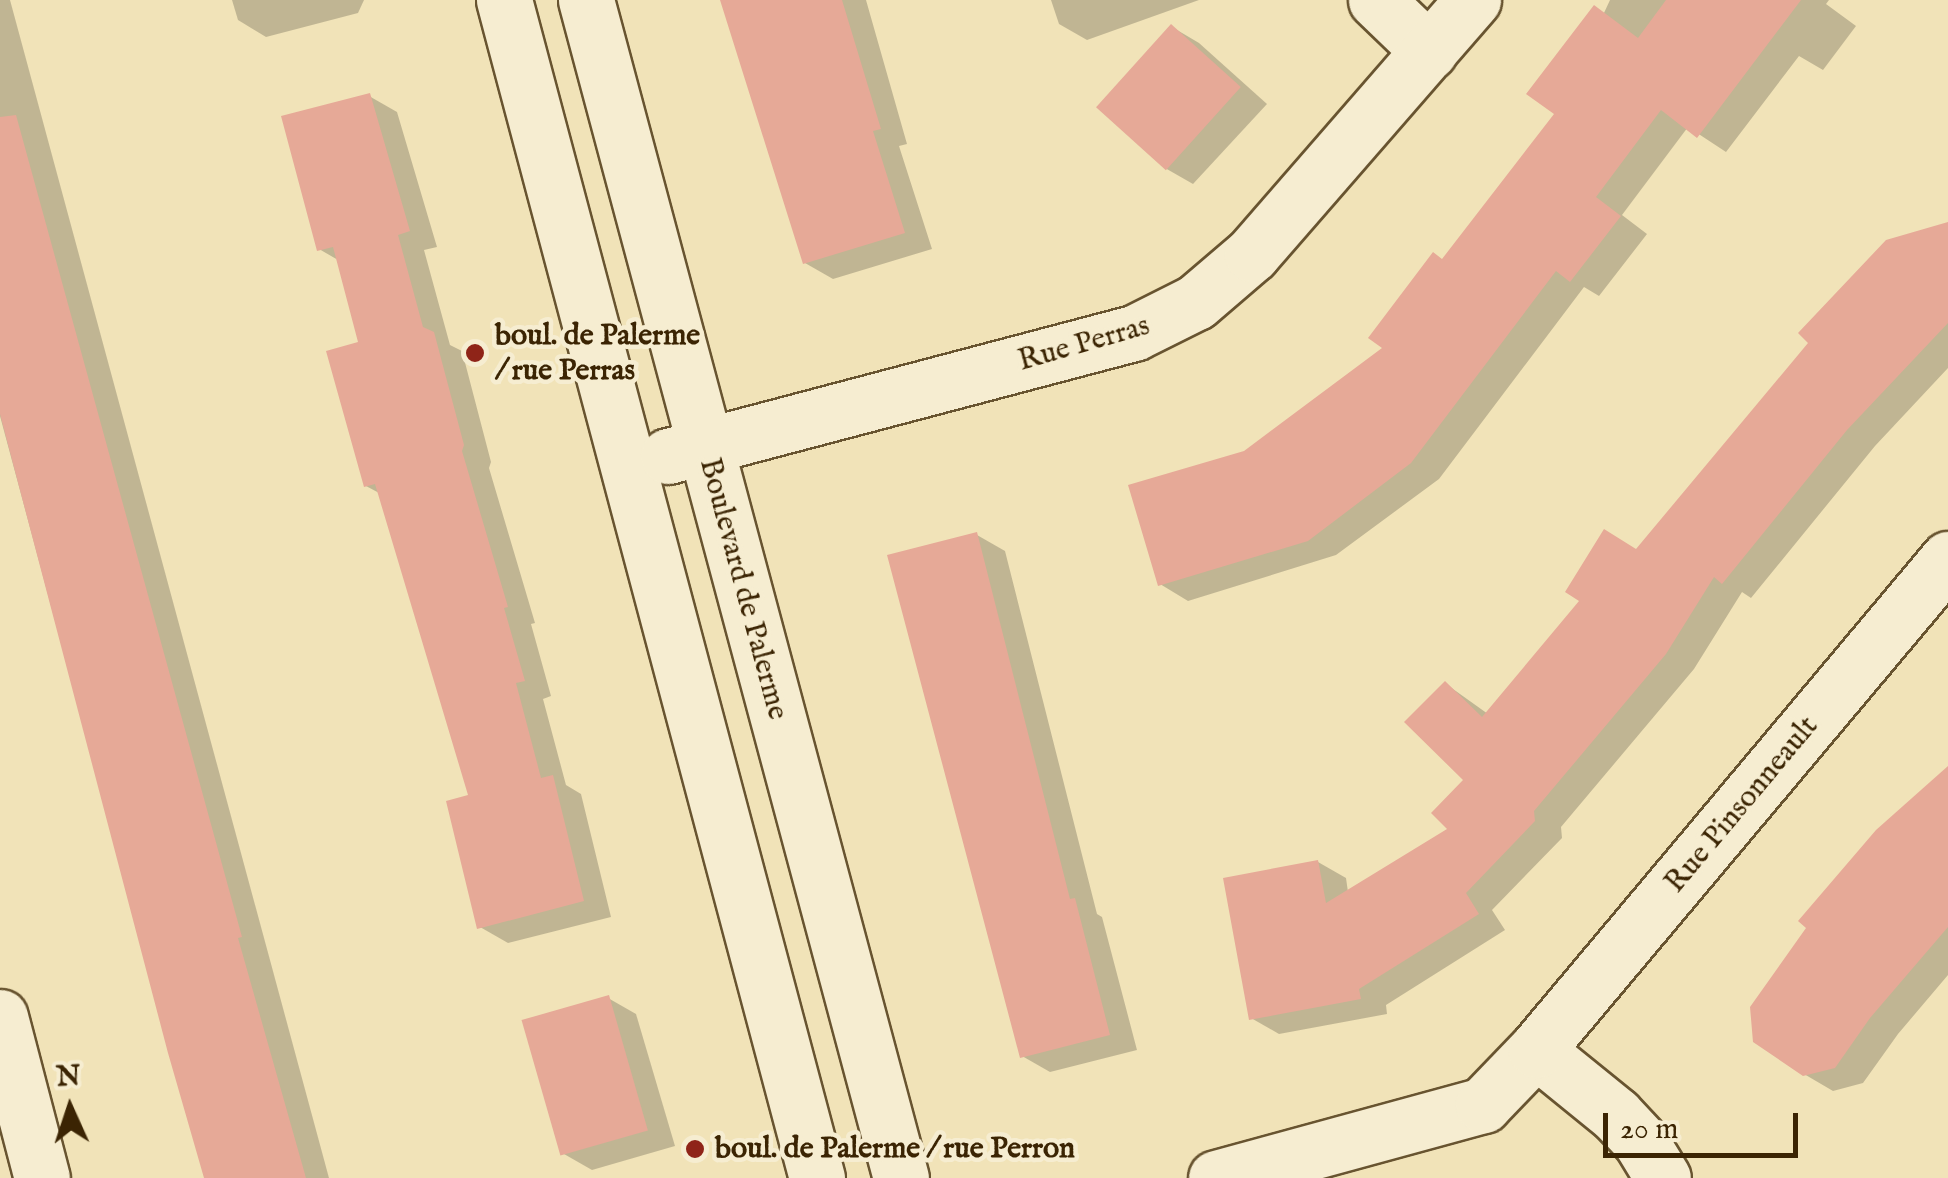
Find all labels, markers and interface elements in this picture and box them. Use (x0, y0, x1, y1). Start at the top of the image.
street label: Rue Perras (1014, 308, 1154, 380)
place label: boul. de Palerme / rue Perras (495, 318, 700, 388)
marker: boul. de Palerme / rue Perras (464, 342, 486, 364)
street label: Boulevard de Palerme (691, 454, 795, 724)
street label: Rue Pinsonneault (1658, 709, 1826, 901)
north arrow (20, 1058, 120, 1158)
text: N (55, 1059, 81, 1096)
scale bar (1608, 1093, 1803, 1155)
text: 20 m (1620, 1111, 1679, 1149)
place label: boul. de Palerme / rue Perron (715, 1131, 1075, 1167)
marker: boul. de Palerme / rue Perron (684, 1138, 706, 1160)

